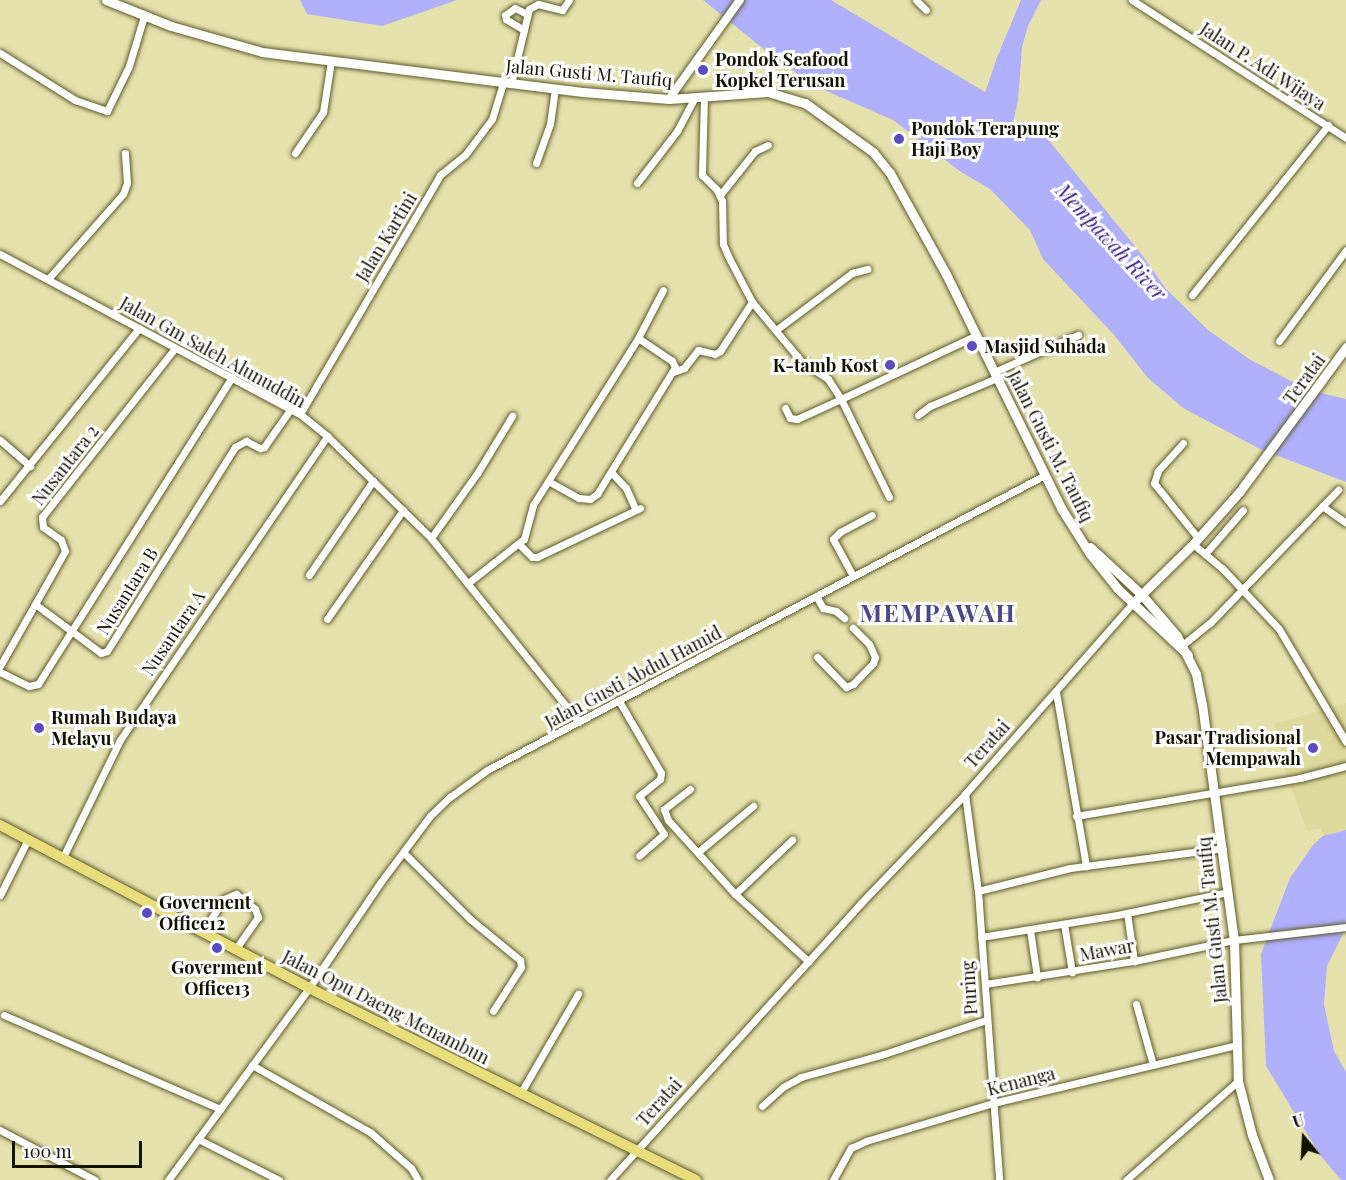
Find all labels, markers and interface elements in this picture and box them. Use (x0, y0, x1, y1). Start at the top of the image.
street label: Jalan P. Adi Wijaya (1196, 17, 1330, 115)
place label: Pondok Seafood Kopkel Terusan (715, 49, 849, 92)
street label: Jalan Gusti M. Taufiq (505, 55, 673, 91)
marker: Pondok Seafood Kopkel Terusan (696, 63, 710, 77)
place label: Pondok Terapung Haji Boy (911, 118, 1060, 160)
marker: Pondok Terapung Haji Boy (892, 132, 906, 146)
water label: Mempawah River (1052, 178, 1172, 304)
street label: Jalan Kartini (351, 188, 421, 286)
street label: Jalan Gm Saleh Alunuddin (116, 292, 310, 412)
place label: Masjid Suhada (984, 335, 1106, 357)
marker: Masjid Suhada (965, 339, 979, 353)
street label: Teratai (1278, 350, 1330, 408)
place label: K-tamb Kost (773, 354, 878, 376)
marker: K-tamb Kost (883, 358, 897, 372)
street label: Jalan Gusti M. Taufiq (1003, 367, 1099, 525)
street label: Nusantara 2 (27, 421, 103, 509)
street label: Nusantara B (92, 543, 162, 639)
street label: Nusantara A (136, 586, 210, 680)
district label: MEMPAWAH (860, 599, 1016, 627)
street label: Jalan Gusti Abdul Hamid (541, 621, 725, 733)
place label: Rumah Budaya Melayu (51, 707, 177, 750)
street label: Teratai (960, 716, 1014, 772)
marker: Rumah Budaya Melayu (32, 721, 46, 735)
place label: Pasar Tradisional Mempawah (1154, 727, 1301, 770)
marker: Pasar Tradisional Mempawah (1306, 741, 1320, 755)
street label: Jalan Gusti M. Taufiq (1193, 836, 1231, 1004)
place label: Goverment Office12 (159, 892, 251, 934)
marker: Goverment Office12 (140, 906, 154, 920)
street label: Mawar (1078, 935, 1136, 965)
marker: Goverment Office13 (210, 941, 224, 955)
street label: Jalan Opu Daeng Menambun (279, 945, 493, 1069)
place label: Goverment Office13 (171, 957, 263, 1000)
street label: Puring (956, 960, 982, 1016)
street label: Kenanga (985, 1062, 1057, 1100)
street label: Teratai (632, 1074, 686, 1130)
north arrow (1274, 1108, 1334, 1168)
text: U (1290, 1109, 1307, 1132)
scale bar (15, 1129, 146, 1167)
text: 100 m (23, 1139, 72, 1163)

